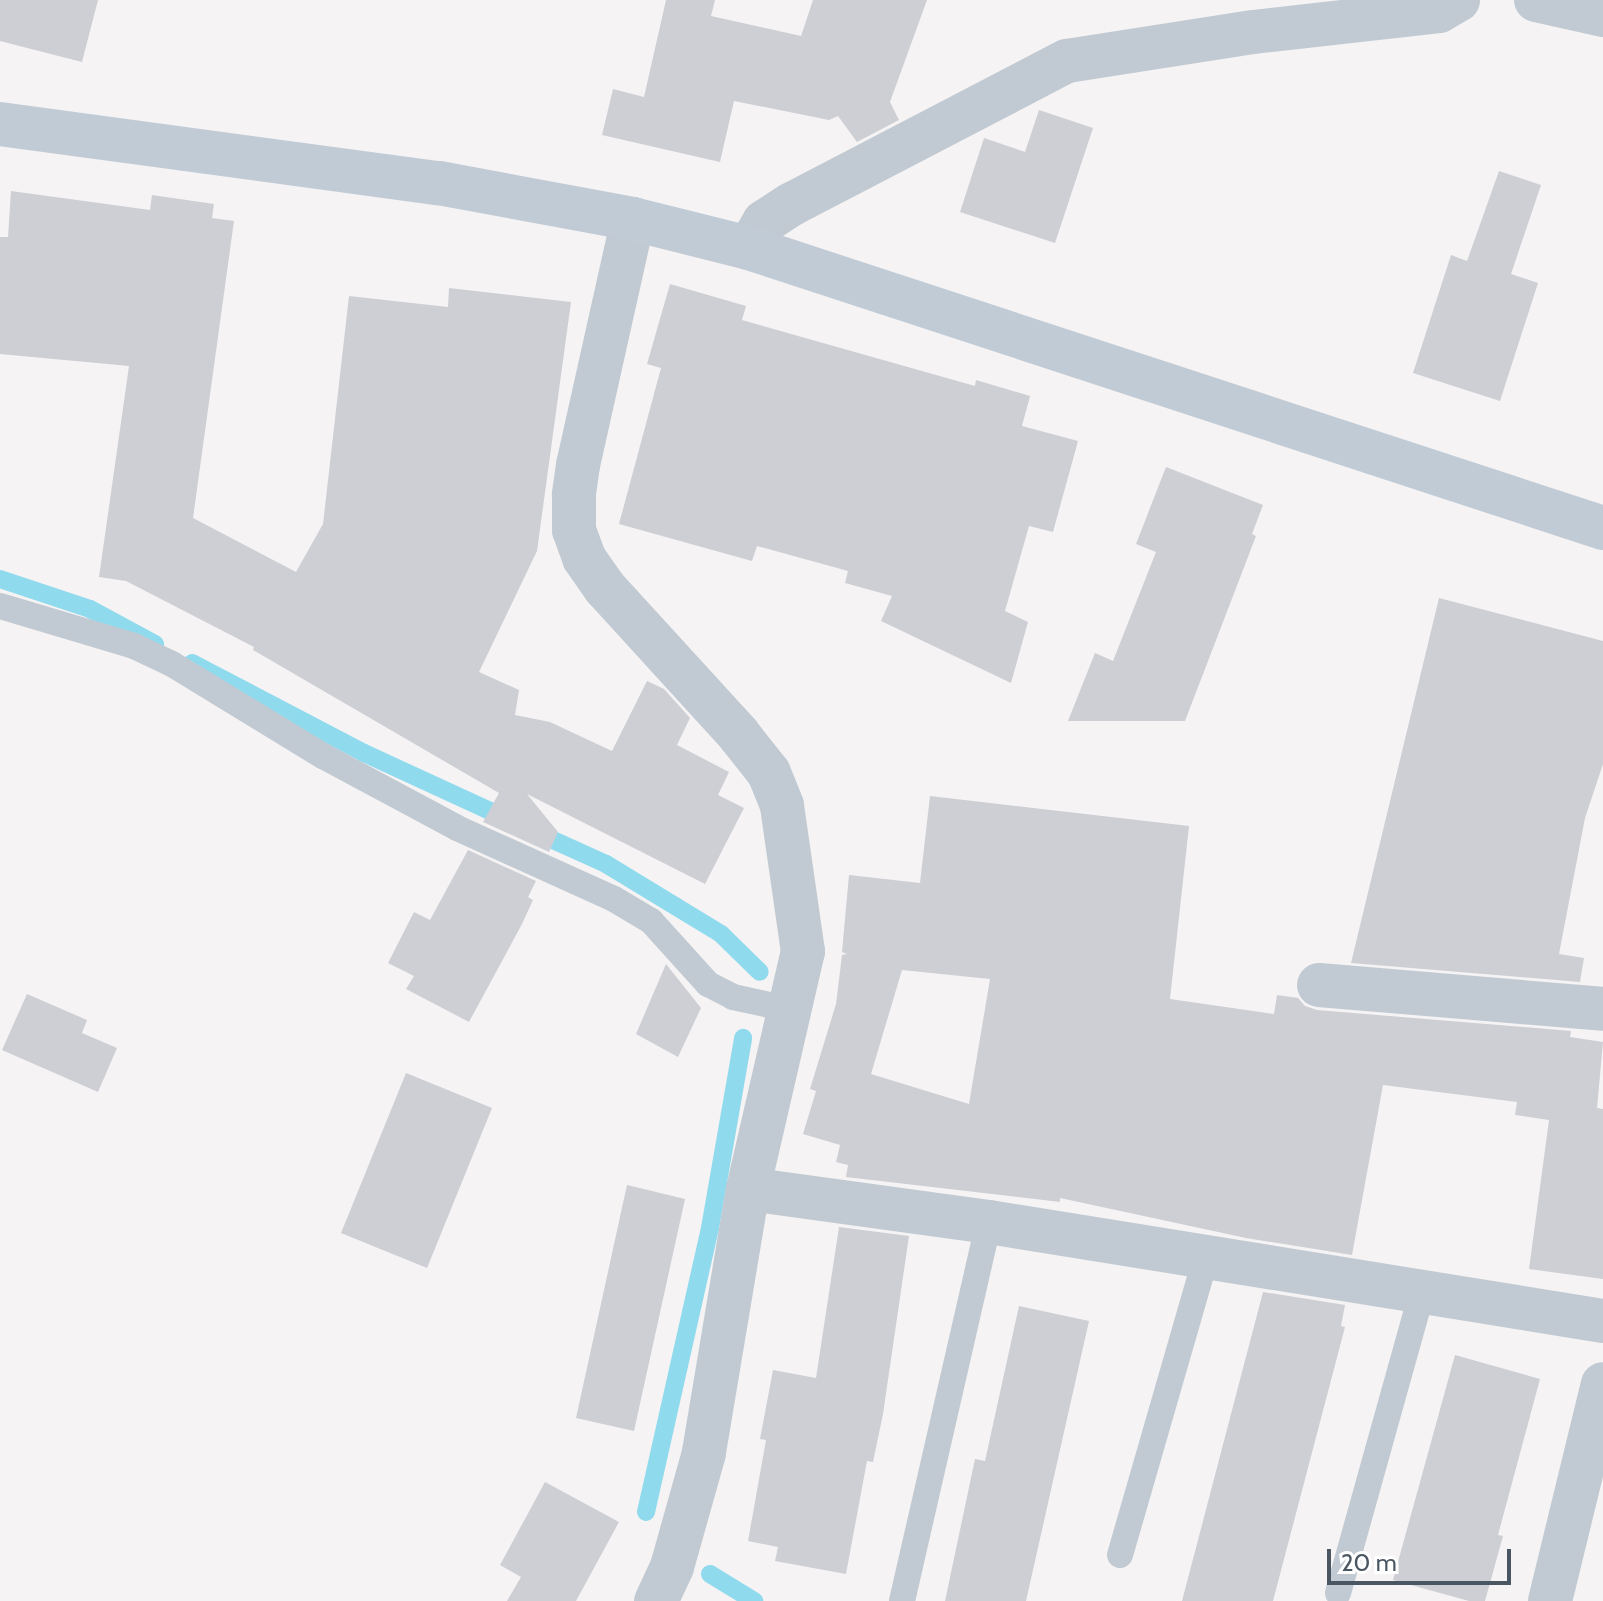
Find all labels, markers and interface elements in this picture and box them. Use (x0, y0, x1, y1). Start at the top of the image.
scale bar (1331, 1533, 1515, 1583)
text: 20 m (1341, 1548, 1397, 1577)

